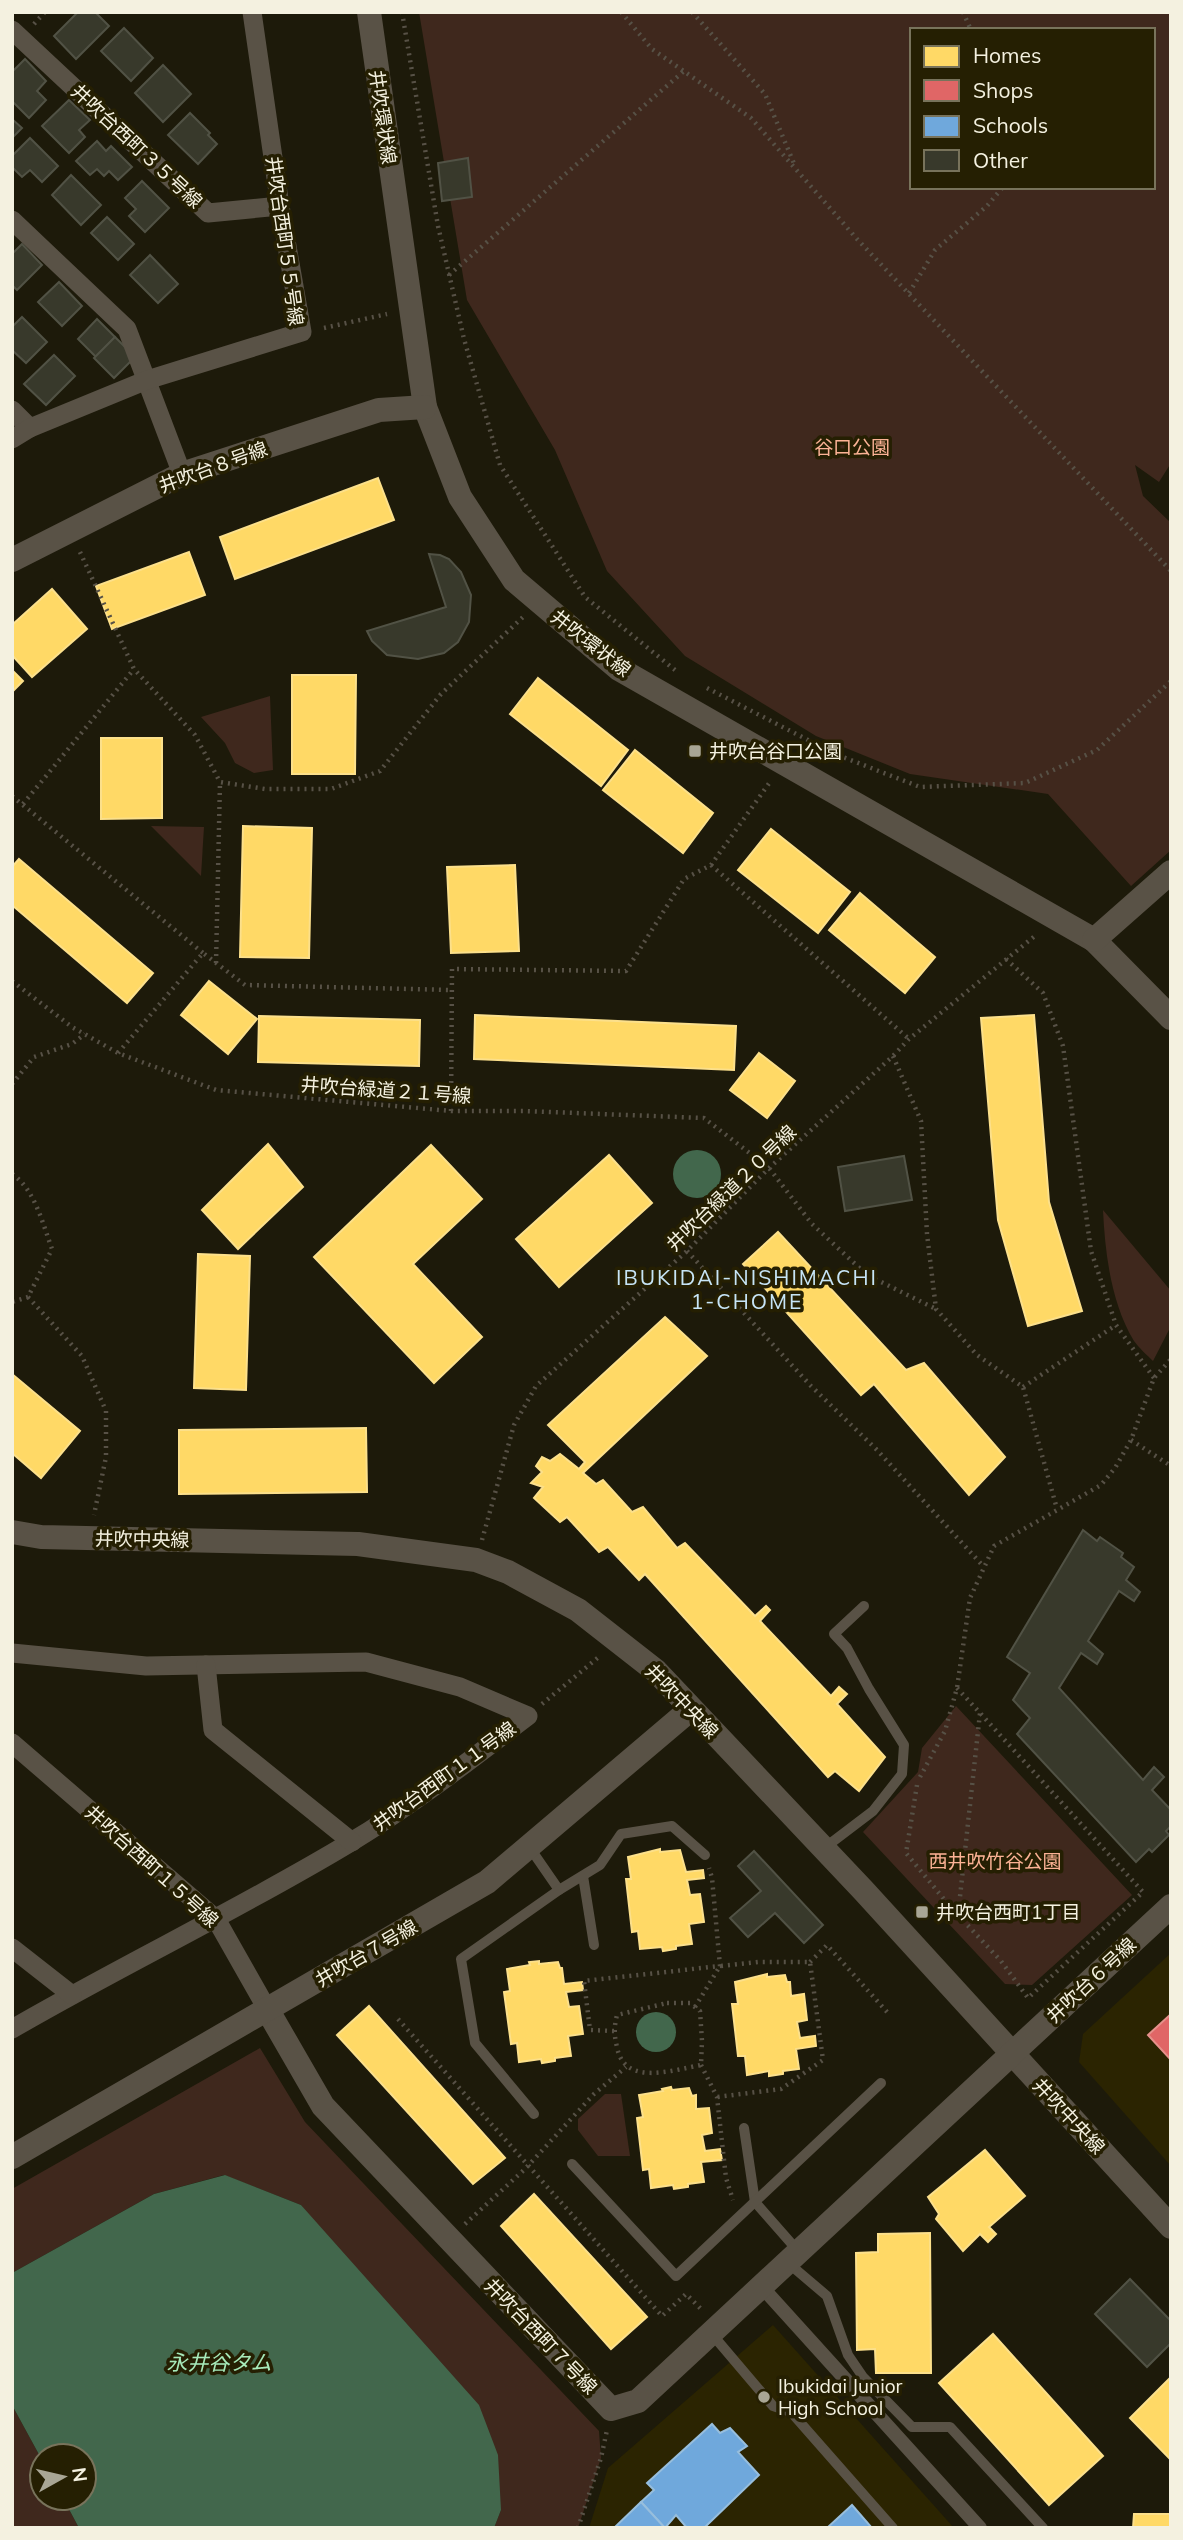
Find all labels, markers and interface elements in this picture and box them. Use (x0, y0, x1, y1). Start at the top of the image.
legend (910, 28, 1155, 189)
text: Homes (973, 42, 1041, 68)
street label: 井吹環状線 (365, 68, 401, 166)
text: Shops (973, 77, 1033, 103)
street label: 井吹台西町３５号線 (66, 79, 208, 213)
text: Schools (973, 112, 1048, 138)
text: Other (973, 147, 1028, 173)
street label: 井吹台西町５５号線 (261, 155, 309, 327)
park label: 谷口公園 (814, 435, 890, 459)
street label: 井吹台８号線 (155, 436, 271, 498)
street label: 井吹環状線 (546, 604, 636, 682)
place label: 井吹台谷口公園 (709, 739, 842, 763)
marker: 井吹台谷口公園 (687, 743, 703, 759)
street label: 井吹台緑道２１号線 (300, 1072, 472, 1108)
street label: 井吹台緑道２０号線 (661, 1120, 801, 1256)
district label: IBUKIDAI-NISHIMACHI 1-CHOME (616, 1264, 878, 1314)
street label: 井吹中央線 (94, 1526, 190, 1552)
street label: 井吹中央線 (640, 1658, 724, 1744)
street label: 井吹台西町１１号線 (368, 1716, 520, 1836)
street label: 井吹台西町１５号線 (80, 1800, 224, 1932)
park label: 西井吹竹谷公園 (928, 1849, 1062, 1873)
place label: 井吹台西町1丁目 (936, 1900, 1080, 1924)
marker: 井吹台西町1丁目 (914, 1904, 930, 1920)
street label: 井吹台７号線 (311, 1914, 421, 1992)
street label: 井吹台６号線 (1041, 1932, 1141, 2028)
street label: 井吹中央線 (1028, 2073, 1110, 2159)
street label: 井吹台西町７号線 (480, 2273, 602, 2399)
water label: 永井谷タム (167, 2349, 272, 2375)
place label: Ibukidai Junior High School (778, 2374, 903, 2420)
marker: Ibukidai Junior High School (756, 2389, 772, 2405)
north arrow (28, 2442, 98, 2512)
text: N (67, 2466, 93, 2483)

